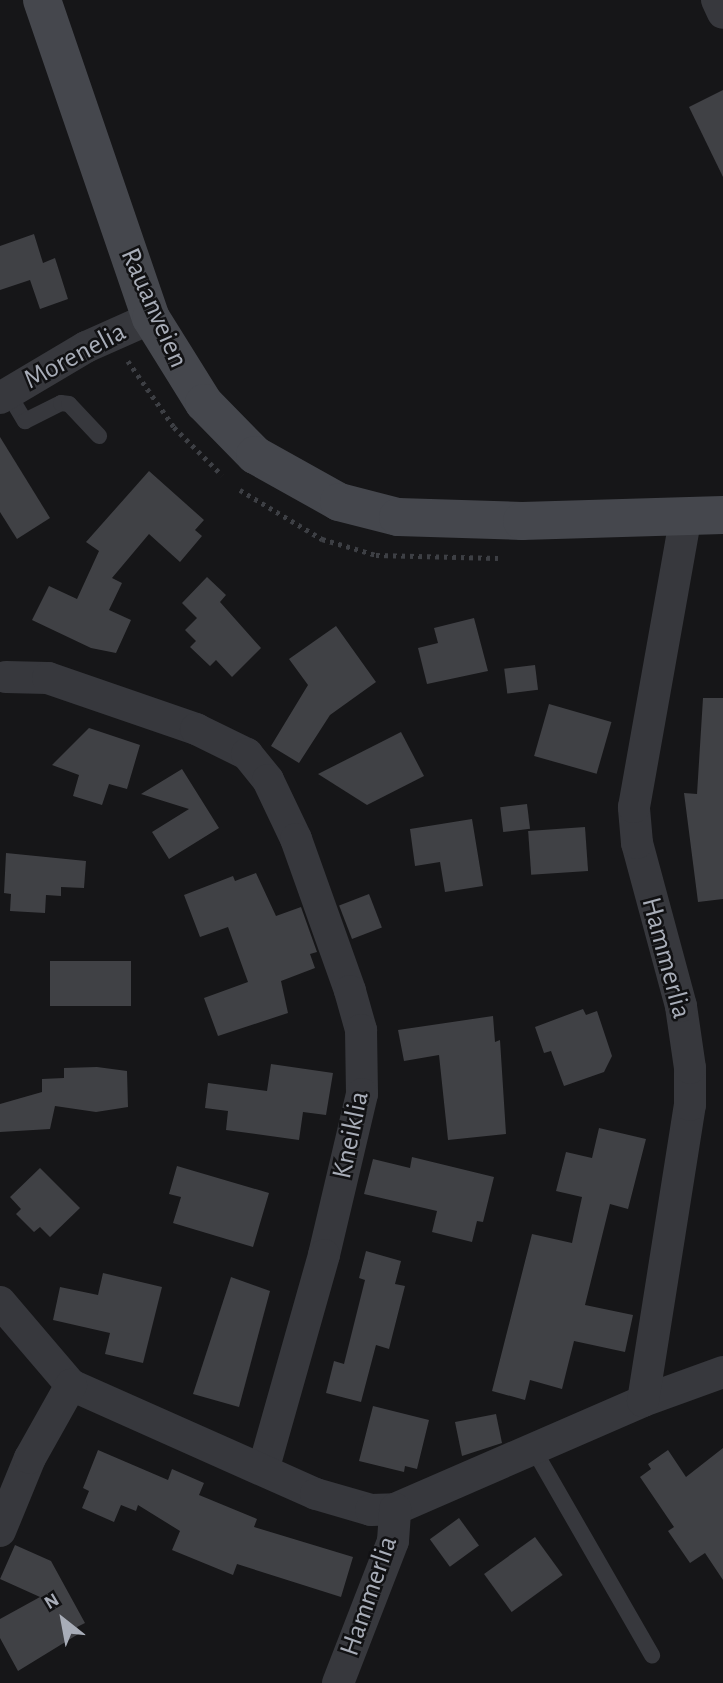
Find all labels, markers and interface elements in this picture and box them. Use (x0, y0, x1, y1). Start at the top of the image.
street label: Rauanveien (113, 243, 195, 373)
street label: Morenelia (18, 315, 132, 397)
street label: Hammerlia (634, 894, 698, 1022)
street label: Kneiklia (325, 1088, 377, 1182)
street label: Hammerlia (333, 1532, 405, 1660)
north arrow (28, 1585, 98, 1655)
text: N (41, 1590, 62, 1613)

